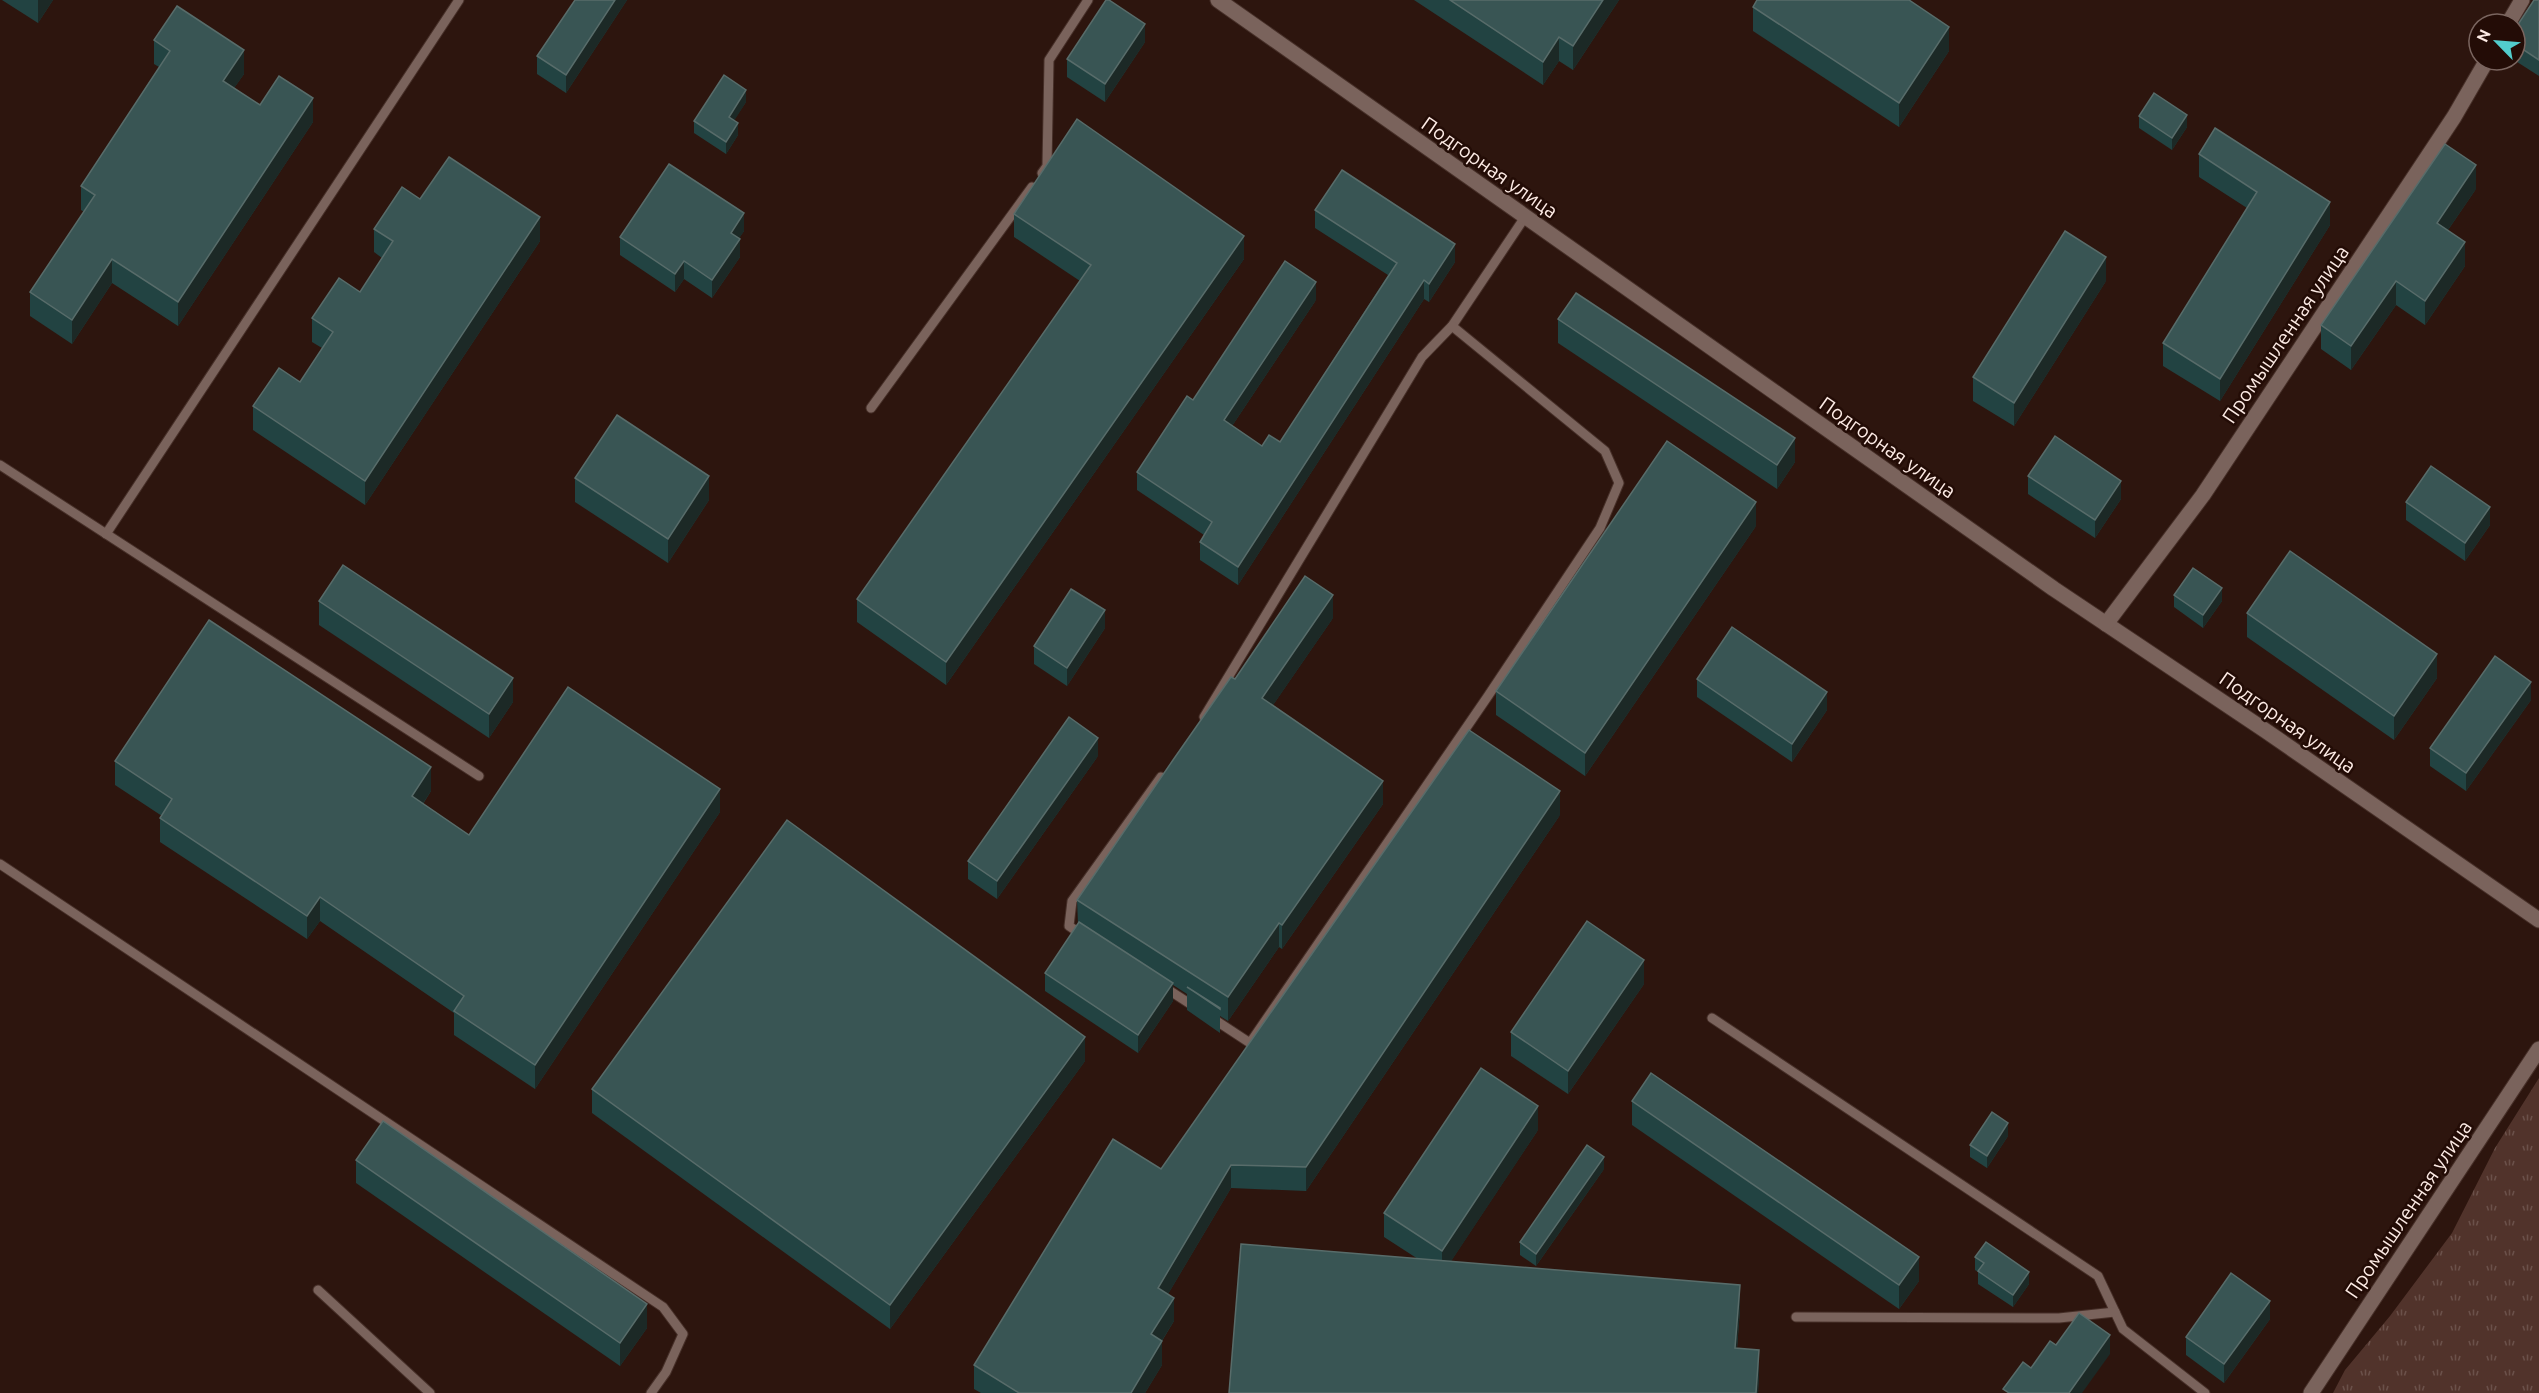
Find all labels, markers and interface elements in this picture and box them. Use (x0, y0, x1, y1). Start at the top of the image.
north arrow (2467, 12, 2527, 72)
text: N (2473, 26, 2494, 45)
street label: Подгорная улица (1418, 111, 1562, 223)
street label: Промышленная улица (2217, 241, 2353, 427)
street label: Подгорная улица (1816, 391, 1960, 503)
street label: Подгорная улица (2216, 666, 2360, 778)
street label: Промышленная улица (2340, 1116, 2476, 1302)

